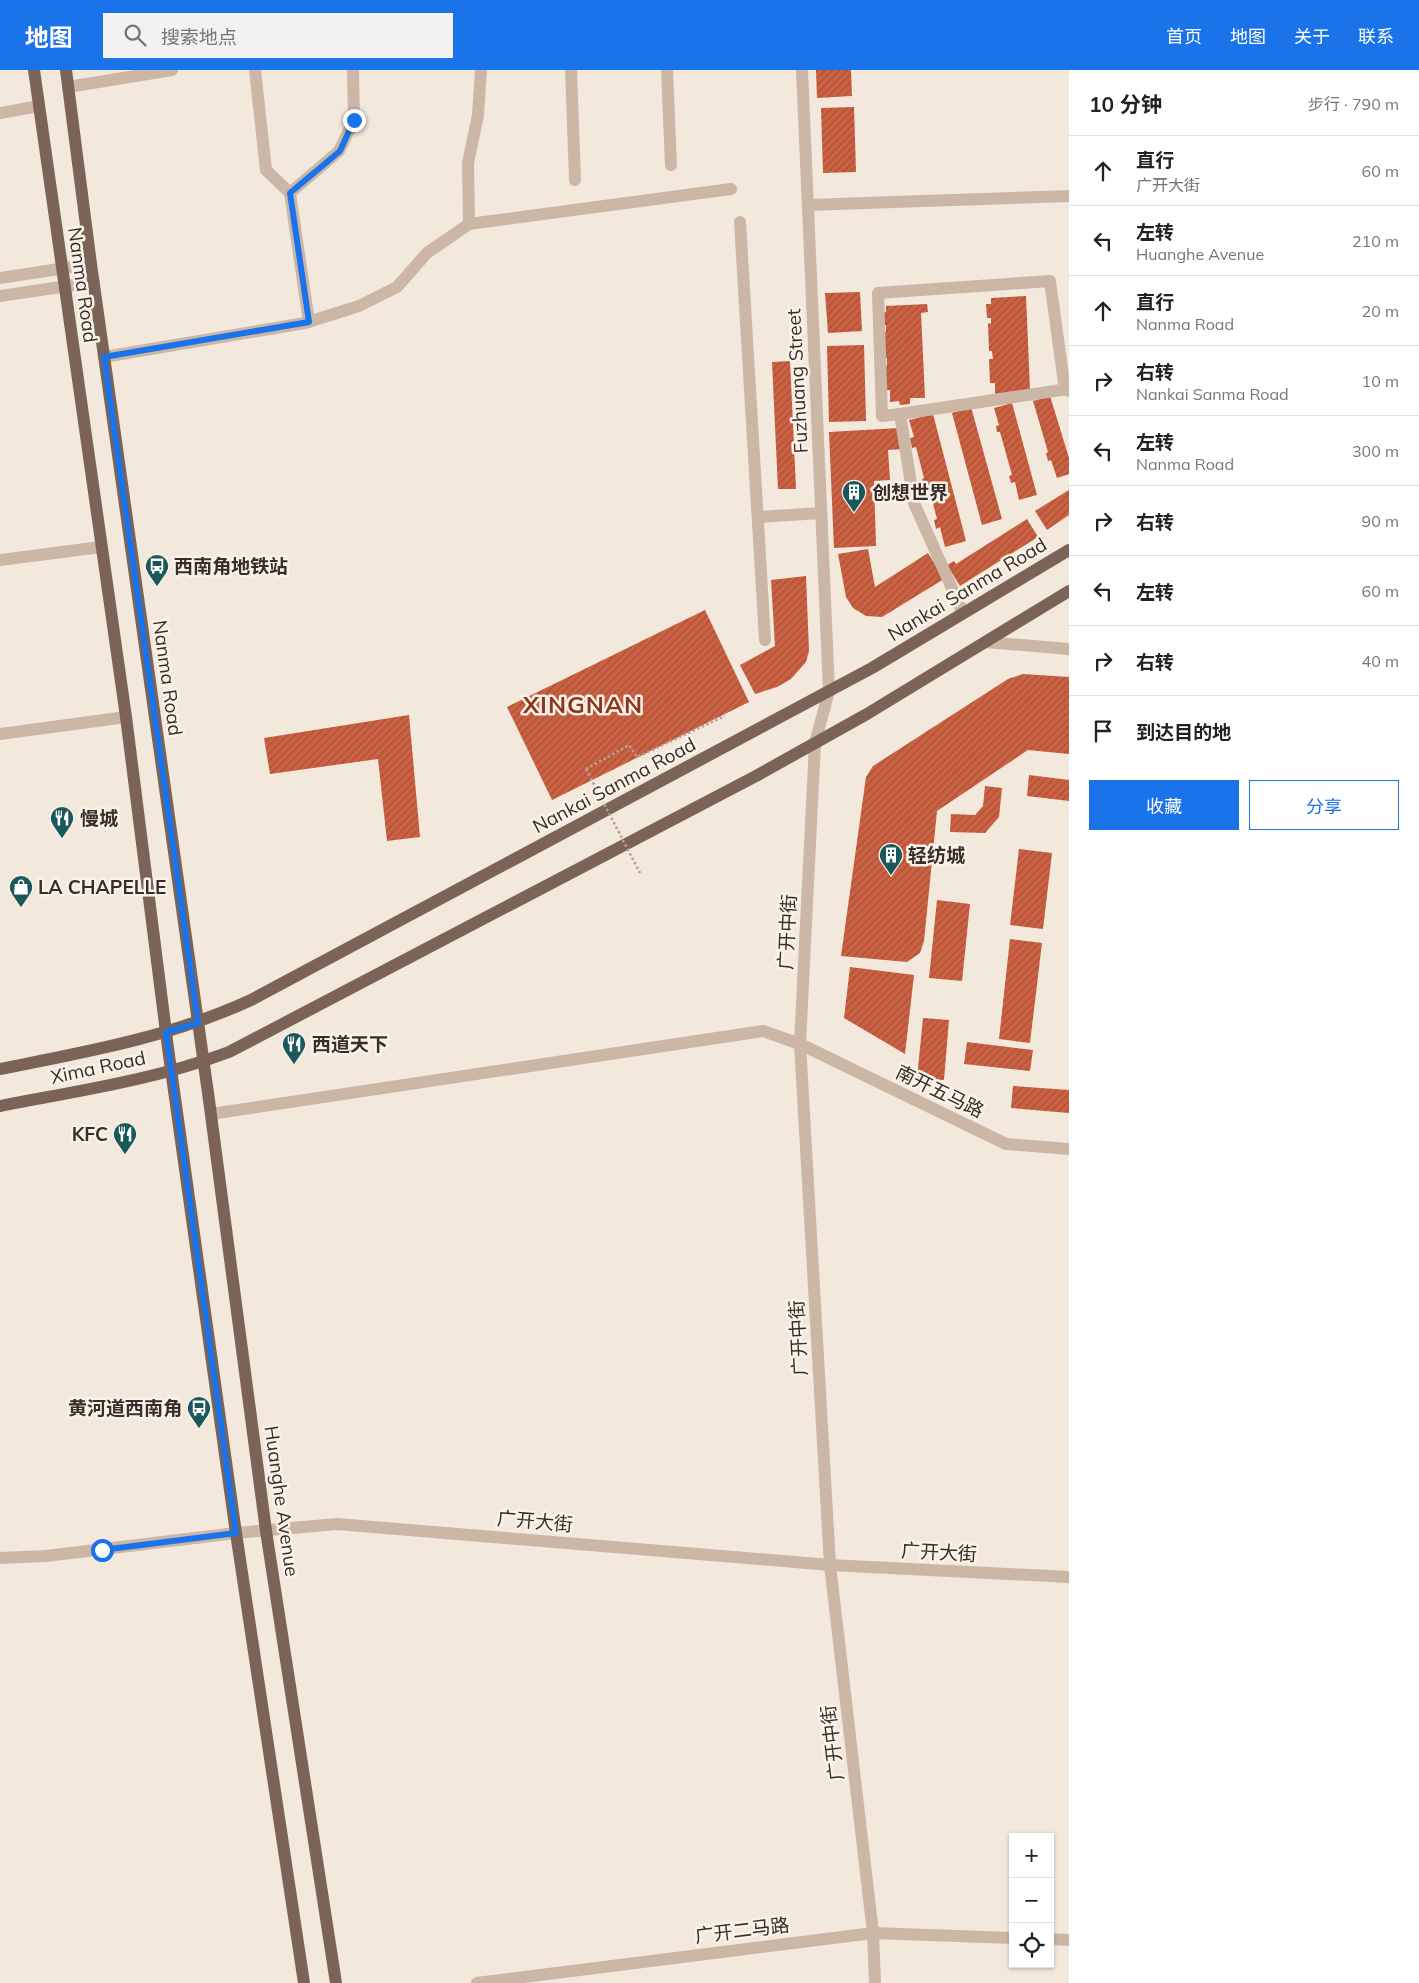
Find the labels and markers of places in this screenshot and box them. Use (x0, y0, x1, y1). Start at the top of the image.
building icon: 创想世界 (841, 479, 867, 513)
place label: 创想世界 (872, 480, 948, 504)
bus stop icon: 西南角地铁站 (144, 553, 170, 587)
place label: 西南角地铁站 (174, 554, 288, 578)
restaurant icon: 慢城 (49, 805, 75, 839)
place label: 慢城 (80, 806, 118, 830)
building icon: 轻纺城 (878, 842, 904, 876)
place label: 轻纺城 (908, 843, 965, 867)
shop icon: LA CHAPELLE (8, 874, 34, 908)
place label: LA CHAPELLE (38, 875, 166, 899)
restaurant icon: 西道天下 (281, 1031, 307, 1065)
place label: 西道天下 (312, 1032, 388, 1056)
restaurant icon: KFC (112, 1121, 138, 1155)
place label: KFC (72, 1122, 108, 1146)
bus stop icon: 黄河道西南角 (186, 1395, 212, 1429)
place label: 黄河道西南角 (68, 1396, 182, 1420)

